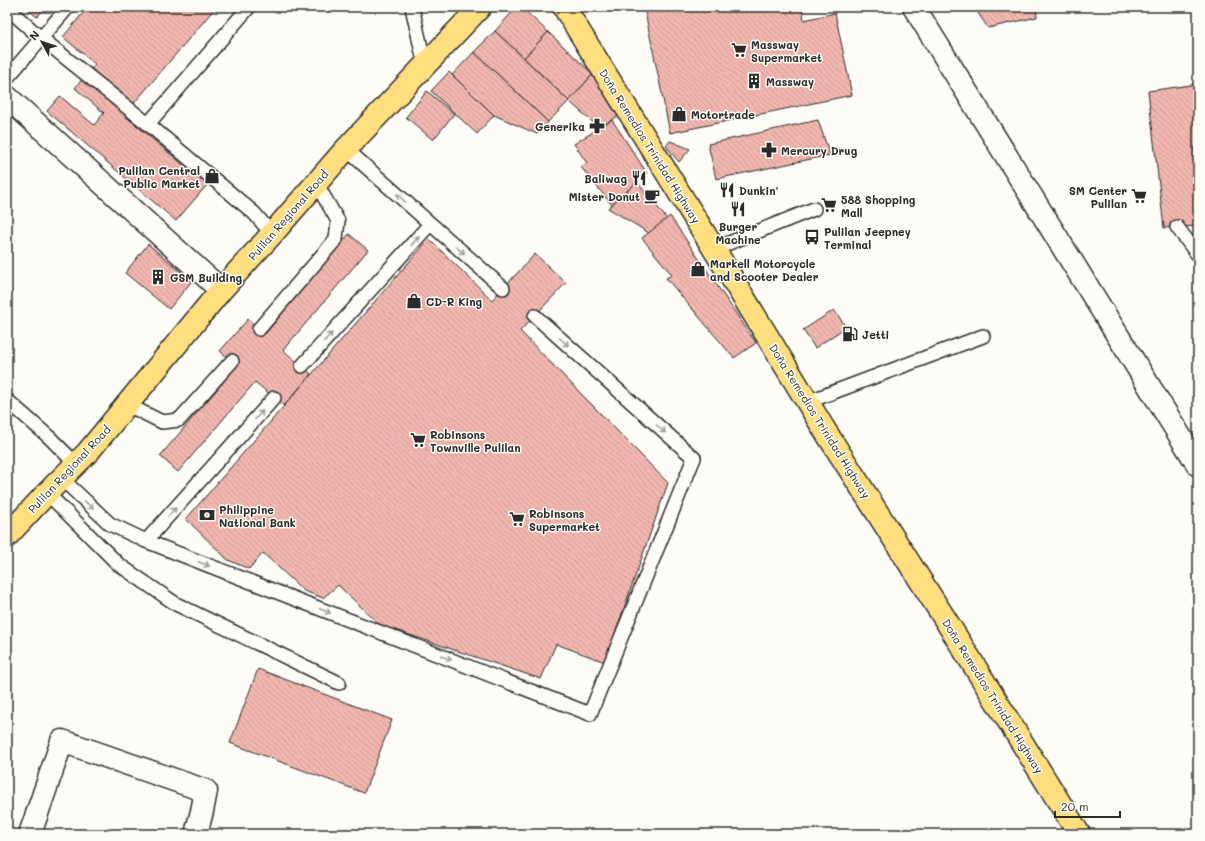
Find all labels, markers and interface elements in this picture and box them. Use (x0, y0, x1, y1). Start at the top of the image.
north arrow (22, 22, 62, 62)
text: N (26, 27, 42, 43)
place label: Massway Supermarket (751, 37, 822, 65)
supermarket icon: Massway Supermarket (730, 41, 748, 59)
street label: Doña Remedios Trinidad Highway (596, 66, 704, 226)
building icon: Massway (745, 72, 763, 90)
place label: Massway (766, 74, 814, 89)
shop icon: Motortrade (670, 105, 688, 123)
place label: Motortrade (691, 107, 755, 122)
pharmacy icon: Generika (588, 117, 606, 135)
place label: Generika (535, 119, 585, 134)
pharmacy icon: Mercury Drug (760, 141, 778, 159)
place label: Mercury Drug (781, 143, 858, 158)
place label: Pulilan Central Public Market (118, 163, 200, 191)
shop icon: Pulilan Central Public Market (203, 167, 221, 185)
street label: Pulilan Regional Road (245, 167, 331, 263)
restaurant icon: Baliwag (630, 169, 648, 187)
place label: Baliwag (584, 171, 627, 186)
restaurant icon: Dunkin' (718, 181, 736, 199)
place label: Dunkin' (739, 183, 778, 198)
place label: SM Center Pulilan (1069, 183, 1127, 211)
cafe icon: Mister Donut (643, 187, 661, 205)
supermarket icon: SM Center Pulilan (1130, 187, 1148, 205)
place label: Mister Donut (569, 189, 640, 204)
place label: 588 Shopping Mall (841, 192, 916, 220)
one-way arrow (396, 193, 407, 202)
supermarket icon: 588 Shopping Mall (820, 196, 838, 214)
restaurant icon: Burger Machine (729, 200, 747, 218)
place label: Burger Machine (715, 219, 761, 247)
place label: Pulilan Jeepney Terminal (824, 224, 911, 252)
bus stop icon: Pulilan Jeepney Terminal (803, 228, 821, 246)
one-way arrow (411, 235, 420, 246)
one-way arrow (454, 245, 465, 254)
place label: Markell Motorcycle and Scooter Dealer (710, 256, 819, 284)
shop icon: Markell Motorcycle and Scooter Dealer (689, 260, 707, 278)
building icon: GSM Building (149, 268, 167, 286)
place label: GSM Building (170, 270, 243, 285)
shop icon: CD-R King (405, 292, 423, 310)
place label: CD-R King (426, 294, 483, 309)
fuel station icon: Jetti (841, 325, 859, 343)
place label: Jetti (862, 327, 889, 342)
one-way arrow (324, 332, 333, 342)
one-way arrow (559, 338, 569, 347)
street label: Doña Remedios Trinidad Highway (766, 341, 874, 501)
one-way arrow (254, 410, 263, 420)
street label: Pulilan Regional Road (24, 422, 114, 516)
one-way arrow (656, 424, 666, 433)
place label: Robinsons Townville Pulilan (430, 427, 521, 455)
supermarket icon: Robinsons Townville Pulilan (409, 431, 427, 449)
one-way arrow (84, 500, 94, 510)
place label: Philippine National Bank (219, 502, 296, 530)
bank icon: Philippine National Bank (198, 506, 216, 524)
place label: Robinsons Supermarket (529, 506, 600, 534)
one-way arrow (167, 507, 177, 517)
supermarket icon: Robinsons Supermarket (508, 510, 526, 528)
one-way arrow (197, 560, 209, 568)
one-way arrow (318, 607, 330, 615)
street label: Doña Remedios Trinidad Highway (939, 616, 1047, 776)
one-way arrow (439, 655, 451, 663)
scale bar (1055, 793, 1120, 819)
text: 20 m (1061, 798, 1089, 814)

